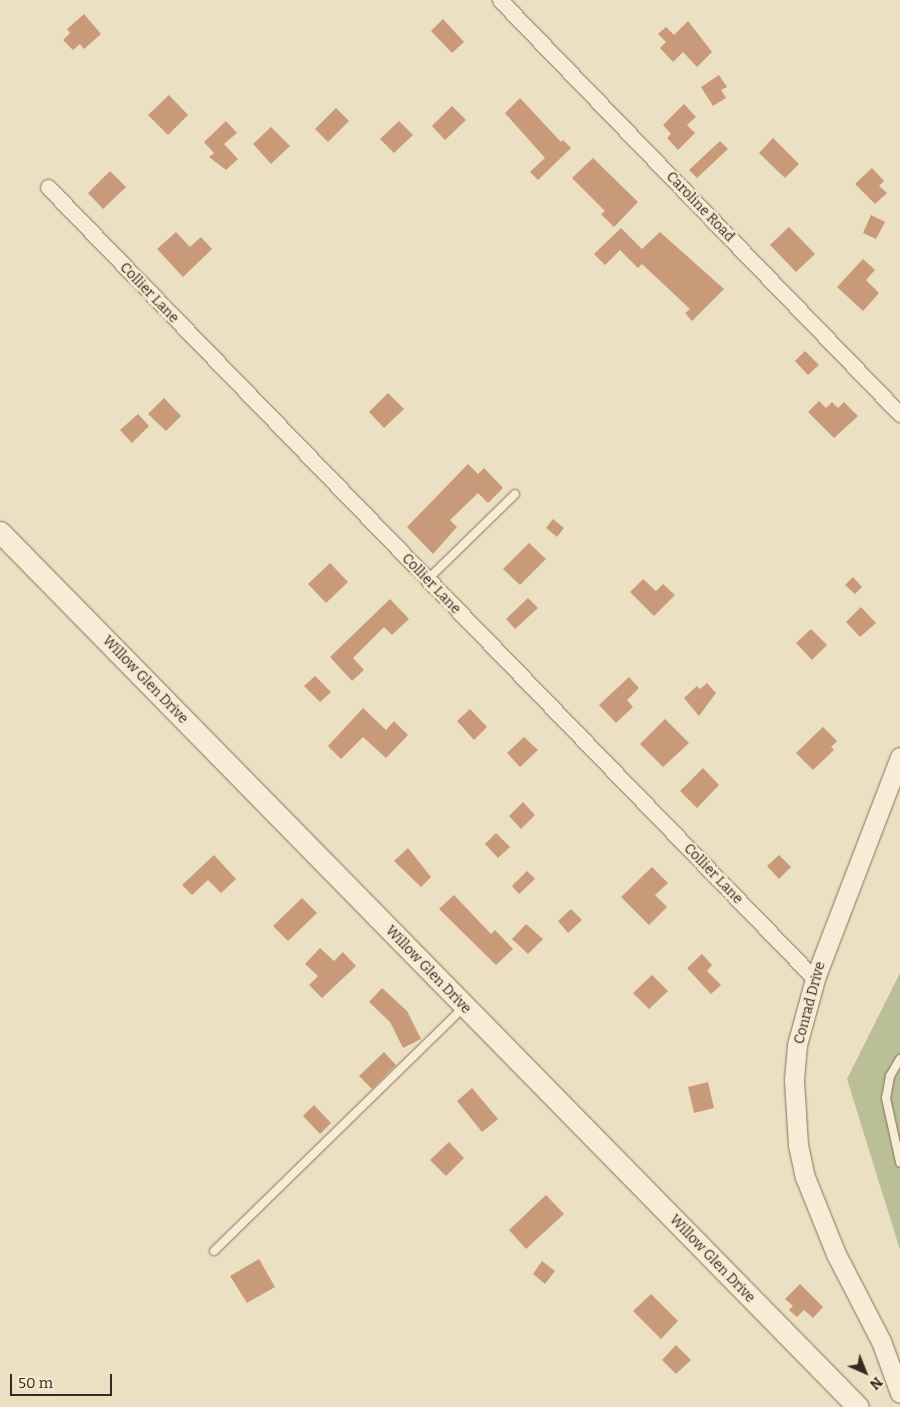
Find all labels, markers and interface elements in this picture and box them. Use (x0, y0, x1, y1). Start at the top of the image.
street label: Caroline Road (662, 169, 738, 245)
street label: Collier Lane (116, 259, 182, 327)
street label: Collier Lane (398, 550, 464, 618)
street label: Willow Glen Drive (99, 633, 191, 727)
street label: Collier Lane (680, 840, 746, 908)
street label: Willow Glen Drive (382, 923, 474, 1017)
street label: Conrad Drive (791, 960, 829, 1046)
street label: Willow Glen Drive (666, 1212, 758, 1306)
north arrow (840, 1347, 890, 1397)
scale bar (12, 1364, 115, 1396)
text: N (866, 1373, 886, 1393)
text: 50 m (18, 1374, 53, 1392)

